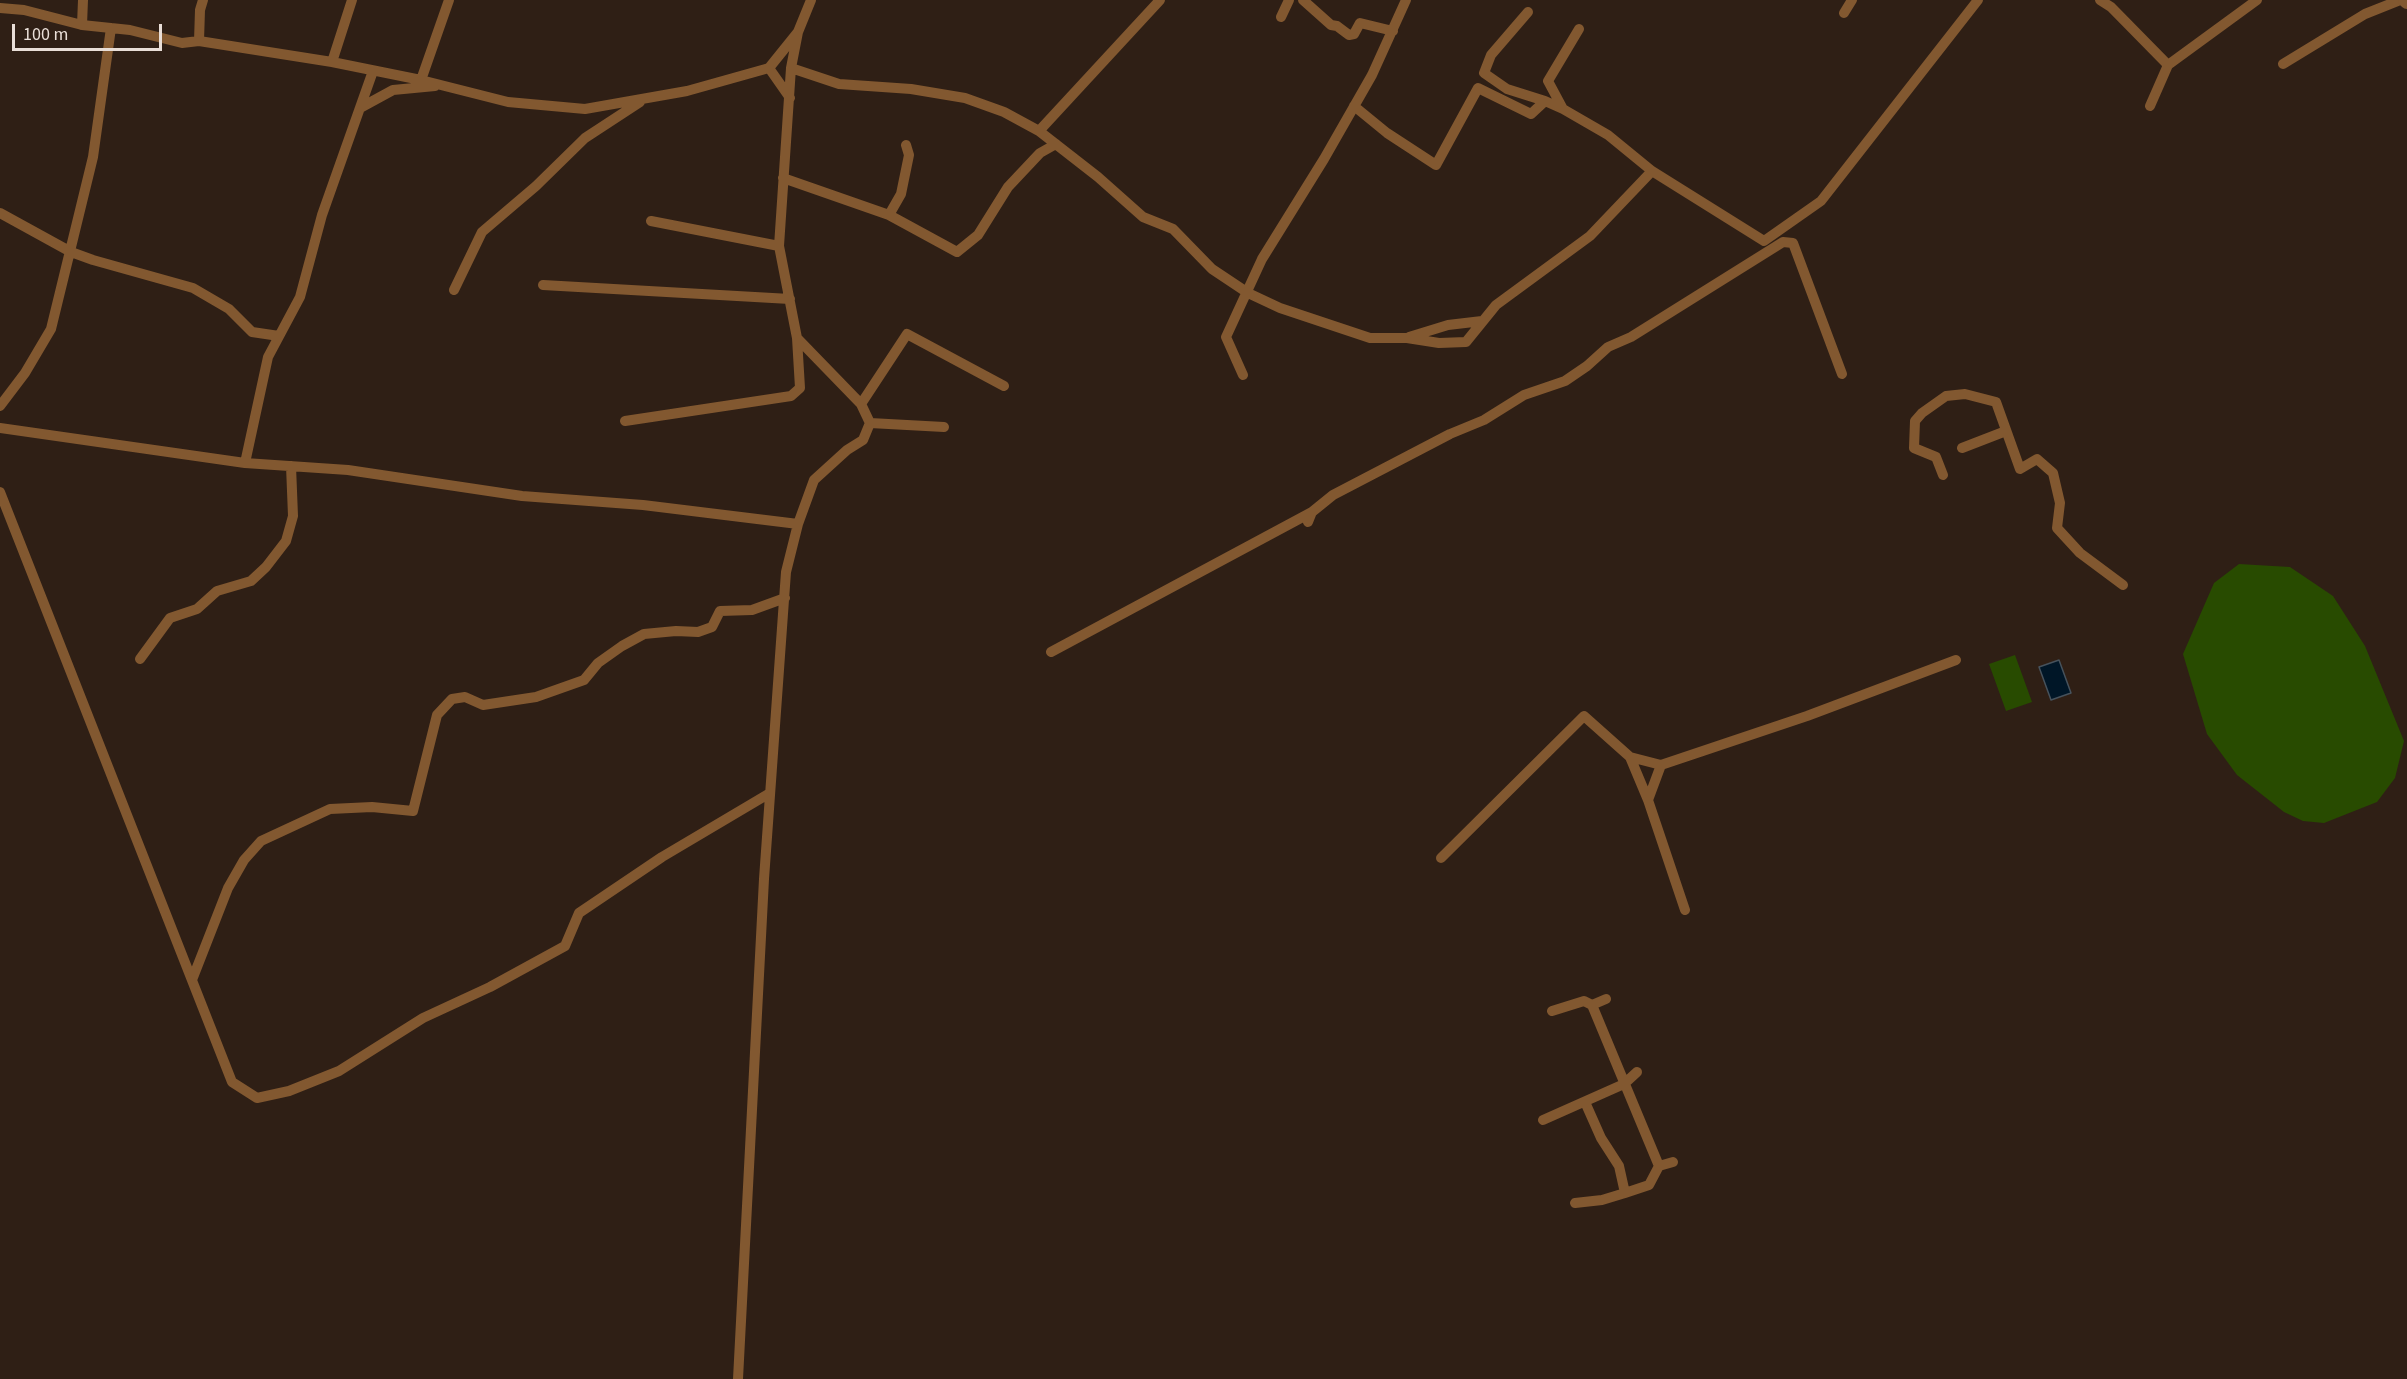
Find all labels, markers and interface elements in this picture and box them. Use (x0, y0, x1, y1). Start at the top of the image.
scale bar (15, 12, 165, 50)
text: 100 m (23, 22, 68, 47)

